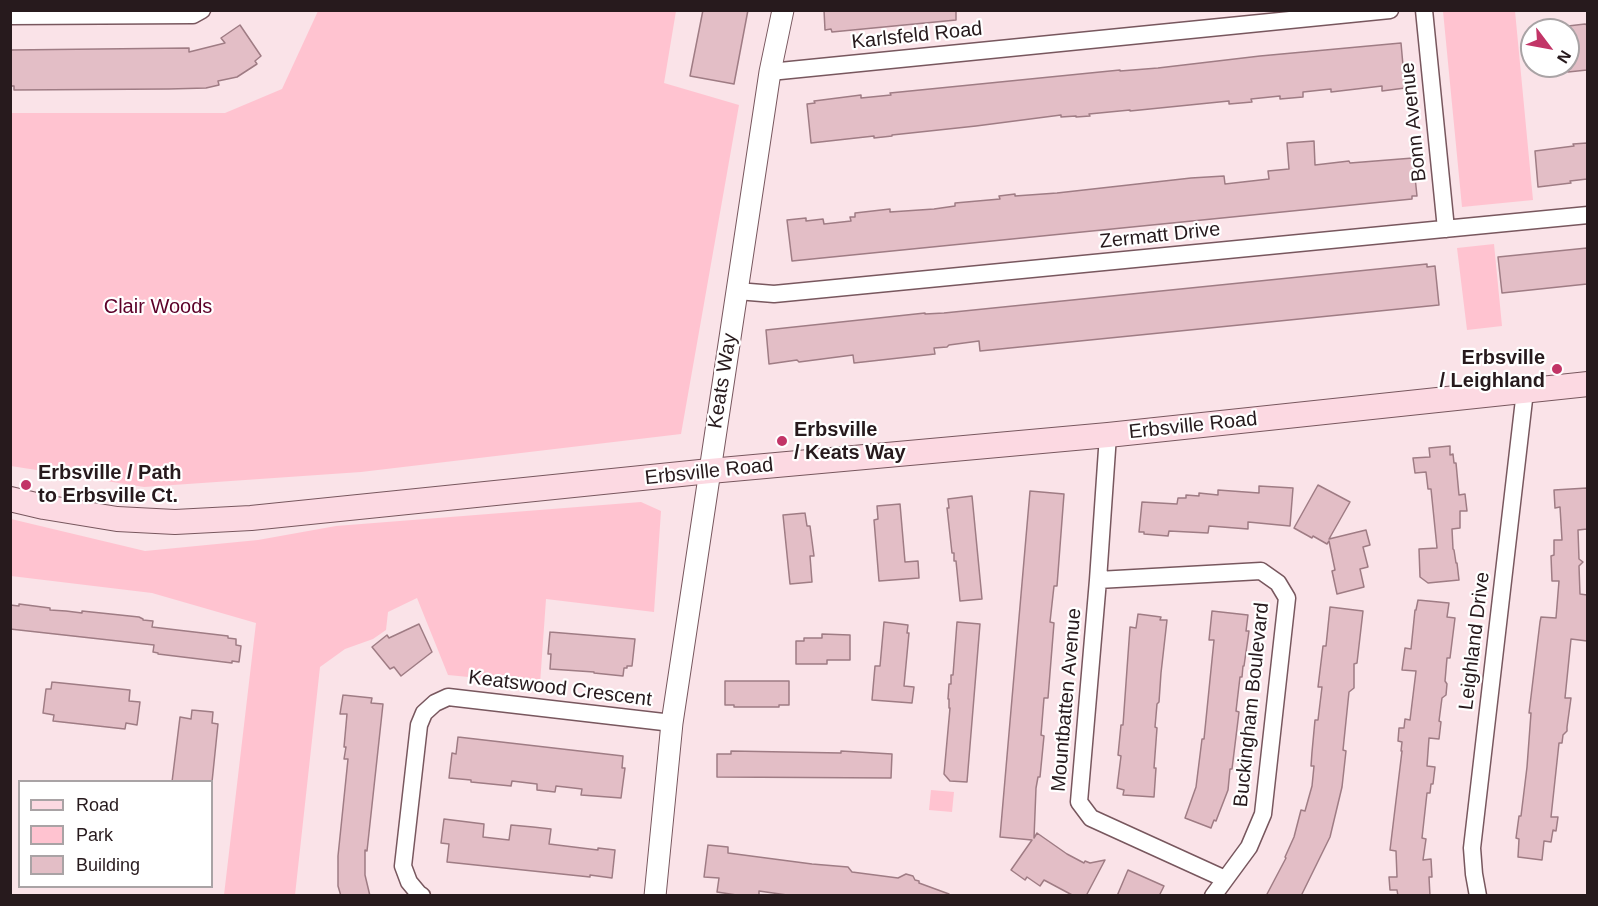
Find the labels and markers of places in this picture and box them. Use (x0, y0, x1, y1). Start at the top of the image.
place label: Erbsville / Leighland (1439, 346, 1545, 393)
marker: Erbsville / Leighland (1550, 362, 1564, 376)
place label: Erbsville / Keats Way (794, 418, 906, 465)
marker: Erbsville / Keats Way (775, 434, 789, 448)
place label: Erbsville / Path to Erbsville Ct. (38, 461, 181, 508)
marker: Erbsville / Path to Erbsville Ct. (19, 478, 33, 492)

